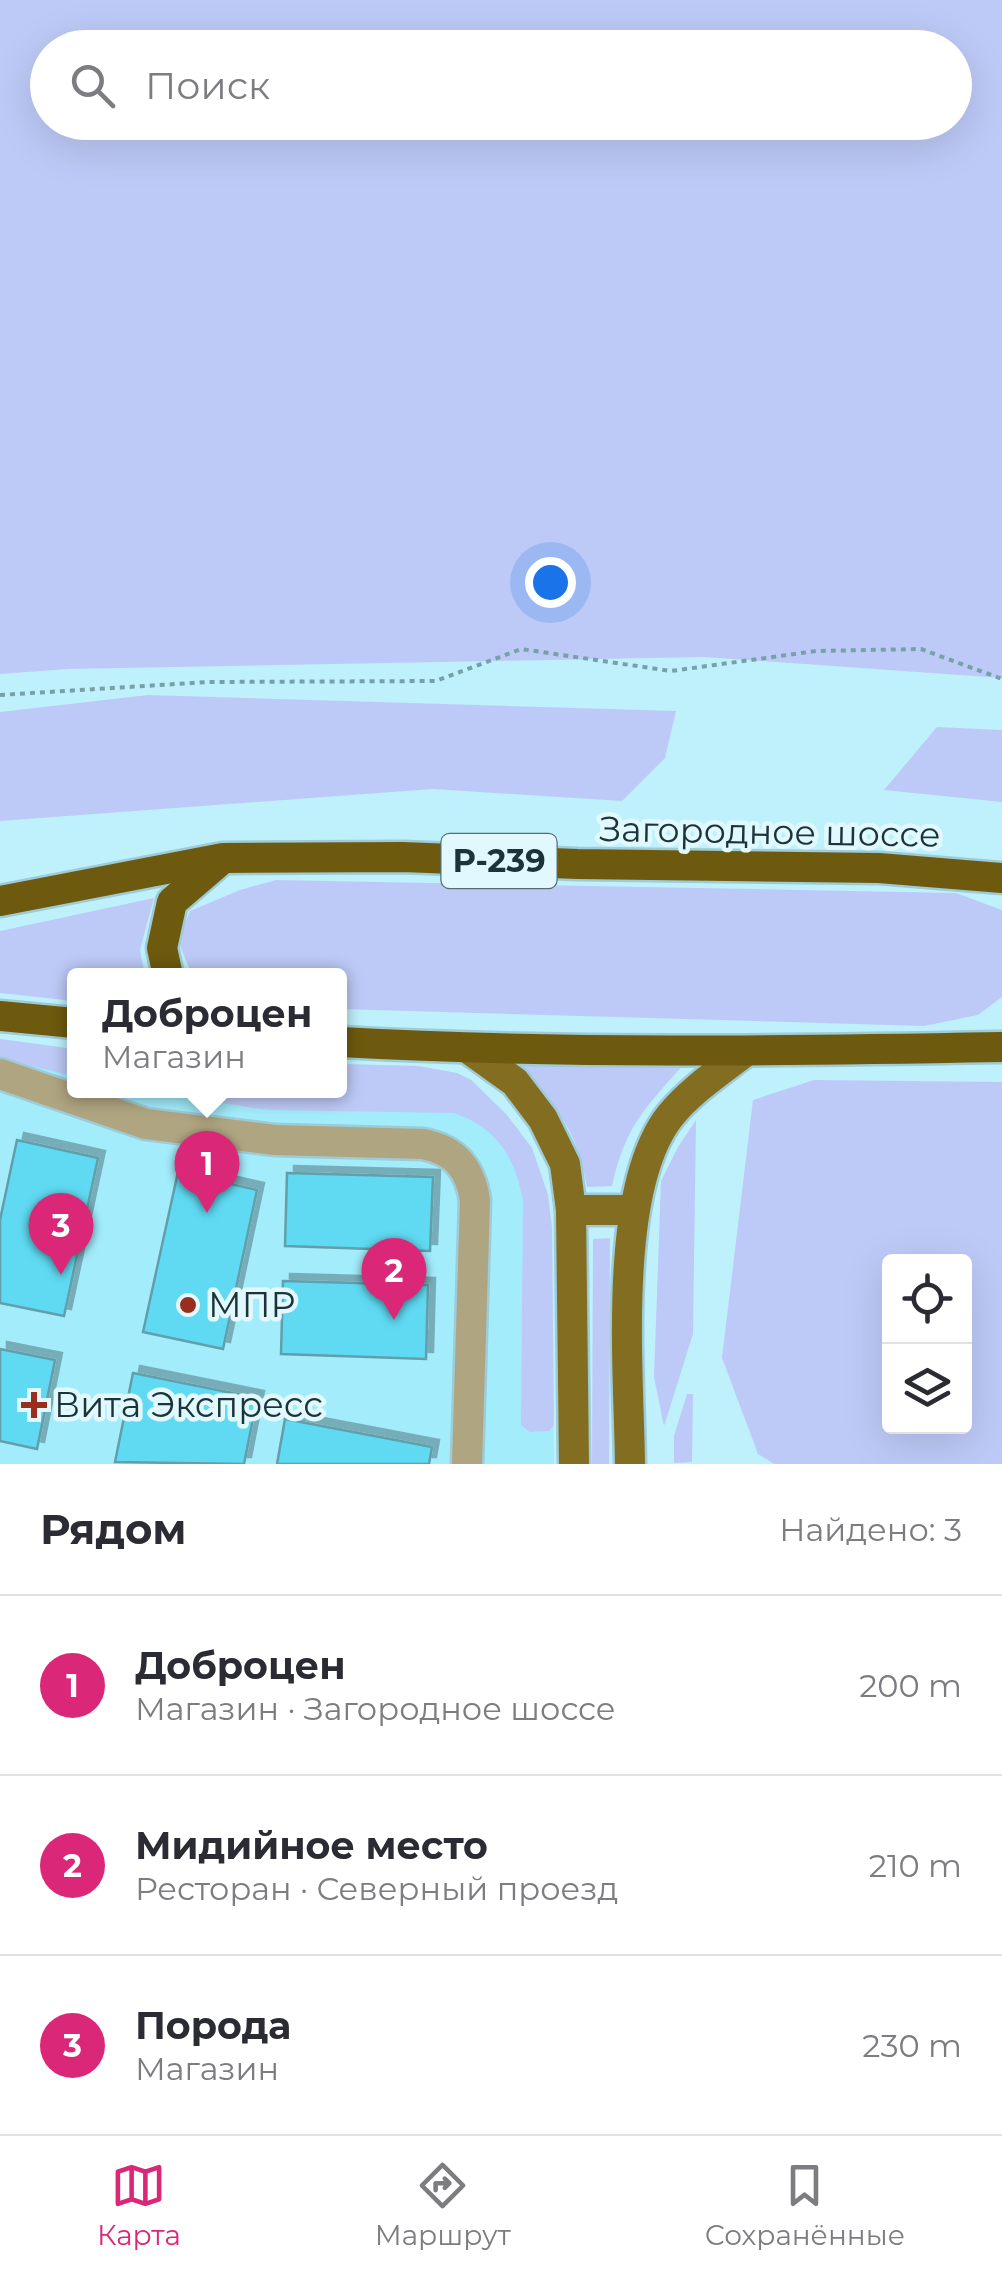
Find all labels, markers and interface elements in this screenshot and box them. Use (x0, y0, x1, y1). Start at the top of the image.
search box (30, 30, 972, 140)
icon: search (65, 58, 120, 113)
text: Поиск (145, 62, 270, 109)
your location (525, 557, 576, 608)
street label: Загородное шоссе (599, 807, 941, 856)
road number: Р-239 (442, 834, 556, 888)
popup (67, 968, 347, 1098)
text: Доброцен (102, 990, 312, 1037)
text: Магазин (102, 1037, 246, 1076)
pin: 1 (174, 1130, 240, 1213)
pin: 3 (28, 1192, 94, 1275)
pin: 2 (362, 1238, 426, 1320)
map controls (882, 1254, 972, 1434)
button: locate (882, 1254, 972, 1344)
place label: МПР (208, 1283, 295, 1326)
marker: МПР (177, 1294, 199, 1316)
button: layers (882, 1344, 972, 1434)
place label: Вита Экспресс (54, 1383, 323, 1426)
marker: Вита Экспресс (23, 1394, 45, 1416)
text: Рядом (40, 1503, 187, 1555)
text: Найдено: 3 (779, 1510, 962, 1549)
text: Доброцен (135, 1642, 346, 1689)
text: 1 (66, 1666, 79, 1705)
text: 200 m (859, 1666, 962, 1705)
text: Магазин · Загородное шоссе (135, 1689, 616, 1728)
text: Мидийное место (135, 1822, 488, 1869)
text: 2 (63, 1846, 82, 1885)
text: 210 m (869, 1846, 962, 1885)
text: Ресторан · Северный проезд (135, 1869, 618, 1908)
text: Порода (135, 2002, 291, 2049)
text: 3 (63, 2026, 82, 2065)
text: 230 m (862, 2026, 962, 2065)
text: Магазин (135, 2049, 279, 2088)
tab: Карта (97, 2158, 181, 2252)
tab: Маршрут (375, 2158, 511, 2252)
tab: Сохранённые (705, 2158, 905, 2252)

